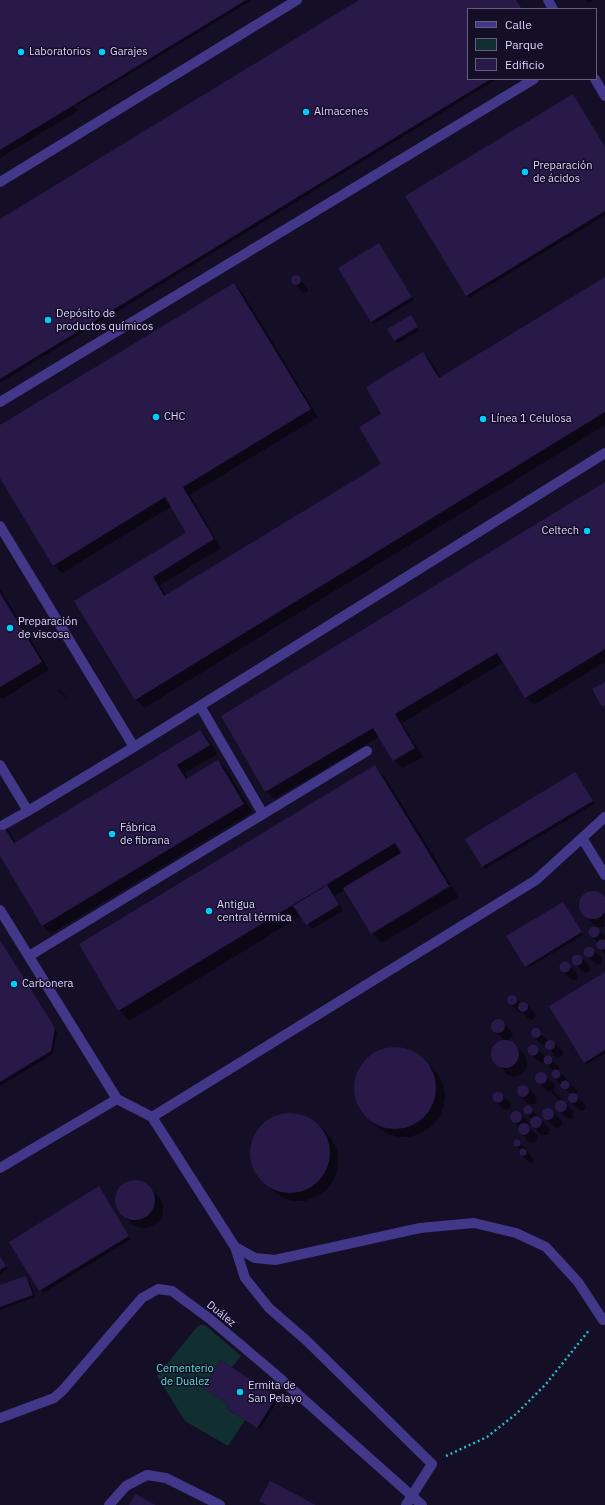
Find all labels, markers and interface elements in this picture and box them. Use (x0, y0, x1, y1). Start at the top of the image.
legend (467, 8, 597, 80)
text: Calle (505, 17, 532, 32)
text: Parque (505, 37, 543, 52)
place label: Laboratorios (29, 45, 91, 59)
place label: Garajes (110, 45, 148, 59)
marker: Laboratorios (16, 47, 26, 57)
marker: Garajes (97, 47, 107, 57)
text: Edificio (505, 57, 544, 72)
place label: Almacenes (314, 105, 369, 119)
marker: Almacenes (301, 107, 311, 117)
place label: Preparación de ácidos (533, 159, 592, 185)
marker: Preparación de ácidos (520, 167, 530, 177)
place label: Depósito de productos químicos (56, 307, 153, 333)
marker: Depósito de productos químicos (43, 315, 53, 325)
place label: CHC (164, 410, 185, 424)
marker: CHC (151, 412, 161, 422)
place label: Línea 1 Celulosa (491, 412, 572, 426)
marker: Línea 1 Celulosa (478, 414, 488, 424)
place label: Celtech (542, 524, 579, 538)
marker: Celtech (582, 526, 592, 536)
place label: Preparación de viscosa (18, 615, 77, 641)
marker: Preparación de viscosa (5, 623, 15, 633)
place label: Fábrica de fibrana (120, 821, 170, 847)
marker: Fábrica de fibrana (107, 829, 117, 839)
place label: Antigua central térmica (217, 898, 292, 924)
marker: Antigua central térmica (204, 906, 214, 916)
place label: Carbonera (22, 977, 73, 991)
marker: Carbonera (9, 979, 19, 989)
street label: Duález (204, 1298, 238, 1330)
park label: Cementerio de Dualez (156, 1362, 214, 1388)
place label: Ermita de San Pelayo (248, 1379, 302, 1405)
marker: Ermita de San Pelayo (235, 1387, 245, 1397)

